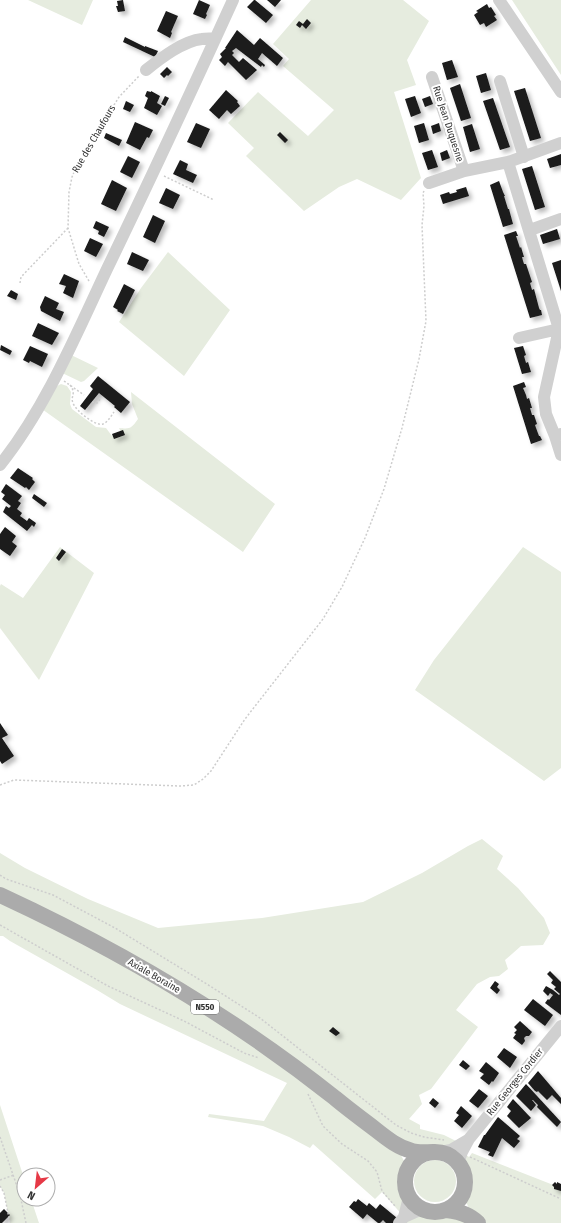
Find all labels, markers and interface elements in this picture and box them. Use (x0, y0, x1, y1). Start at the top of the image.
street label: Rue Jean Duquesne (430, 85, 466, 164)
street label: Rue des Chaufours (70, 103, 118, 175)
street label: Axiale Boraine (126, 956, 182, 996)
road number: N550 (191, 1000, 219, 1014)
street label: Rue Georges Cordier (484, 1046, 546, 1118)
north arrow (16, 1167, 56, 1207)
text: N (26, 1188, 38, 1203)

